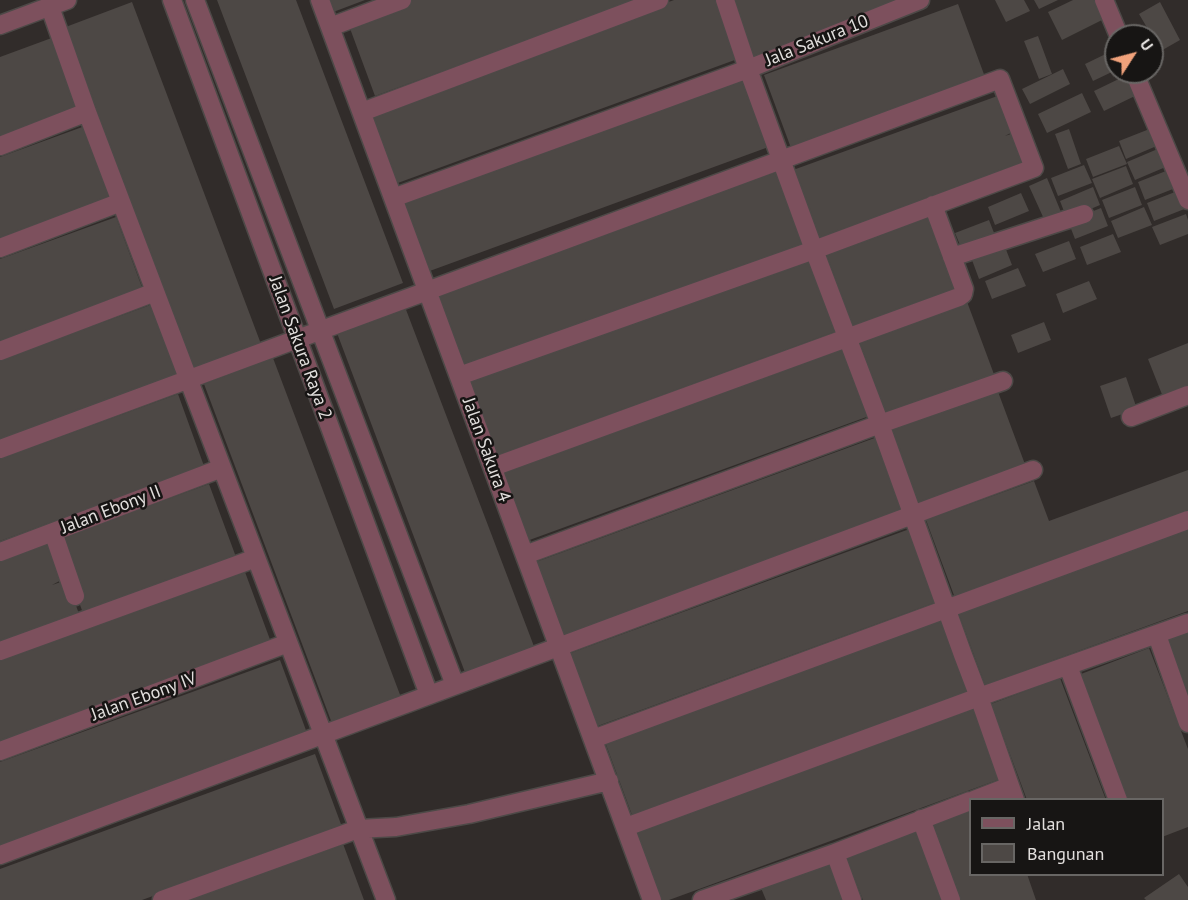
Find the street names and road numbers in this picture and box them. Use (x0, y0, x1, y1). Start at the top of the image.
street label: Jala Sakura 10 (762, 10, 872, 72)
street label: Jalan Sakura Raya 2 (264, 273, 336, 423)
street label: Jalan Sakura 4 (457, 395, 515, 505)
street label: Jalan Ebony II (58, 481, 164, 539)
street label: Jalan Ebony IV (88, 668, 200, 726)

